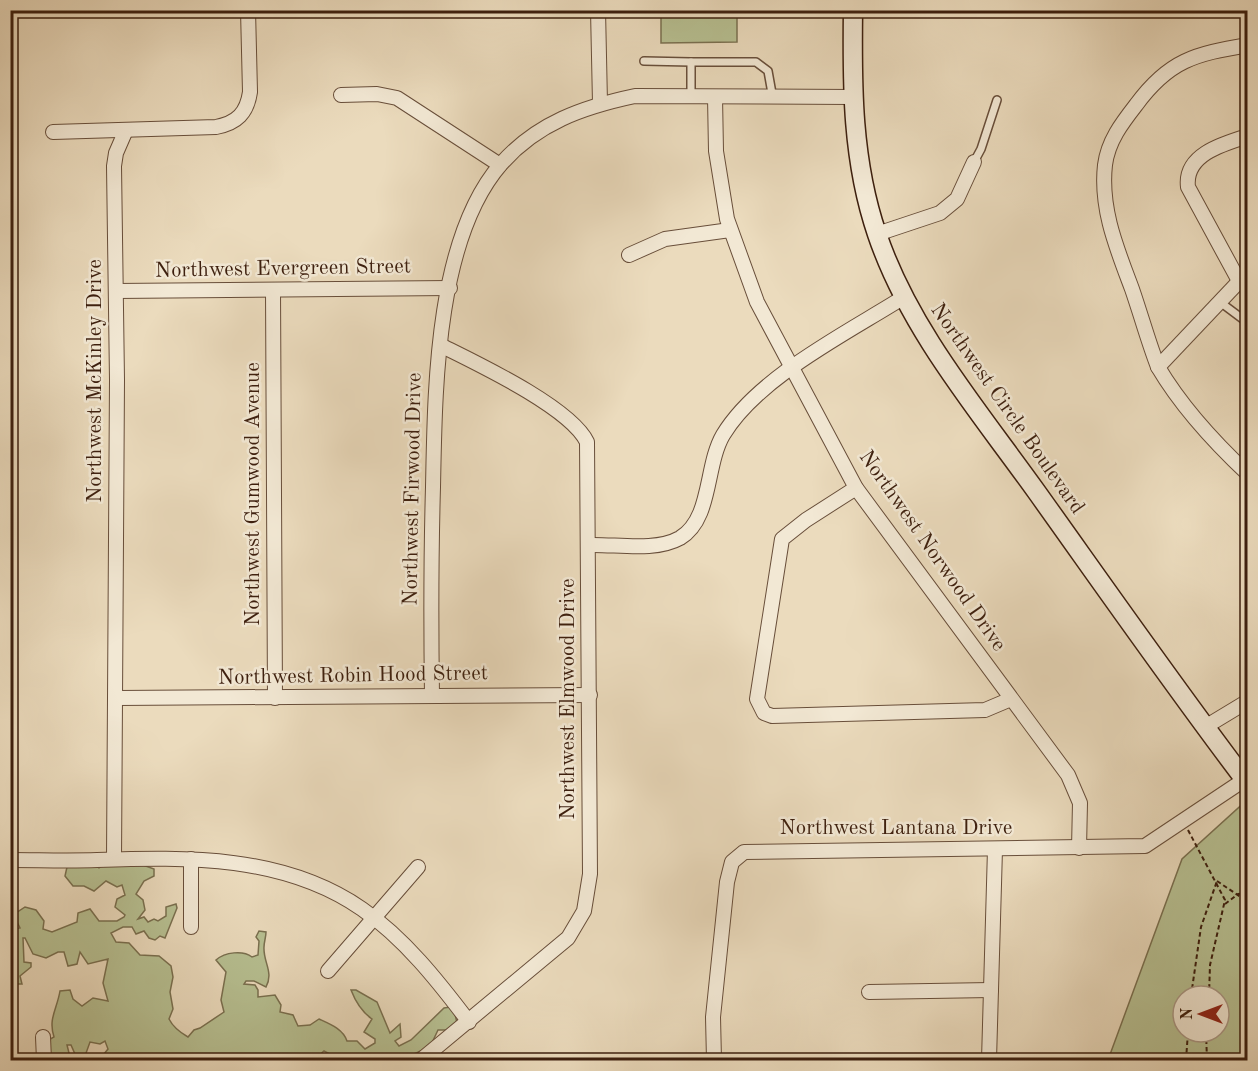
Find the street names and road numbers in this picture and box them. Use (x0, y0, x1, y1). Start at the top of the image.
street label: Northwest Evergreen Street (155, 256, 411, 282)
street label: Northwest McKinley Drive (85, 259, 106, 503)
street label: Northwest Circle Boulevard (926, 300, 1088, 518)
street label: Northwest Gumwood Avenue (243, 362, 264, 626)
street label: Northwest Firwood Drive (400, 372, 426, 606)
street label: Northwest Norwood Drive (855, 447, 1009, 655)
street label: Northwest Elmwood Drive (558, 578, 579, 820)
street label: Northwest Robin Hood Street (218, 663, 488, 689)
street label: Northwest Lantana Drive (780, 818, 1012, 839)

